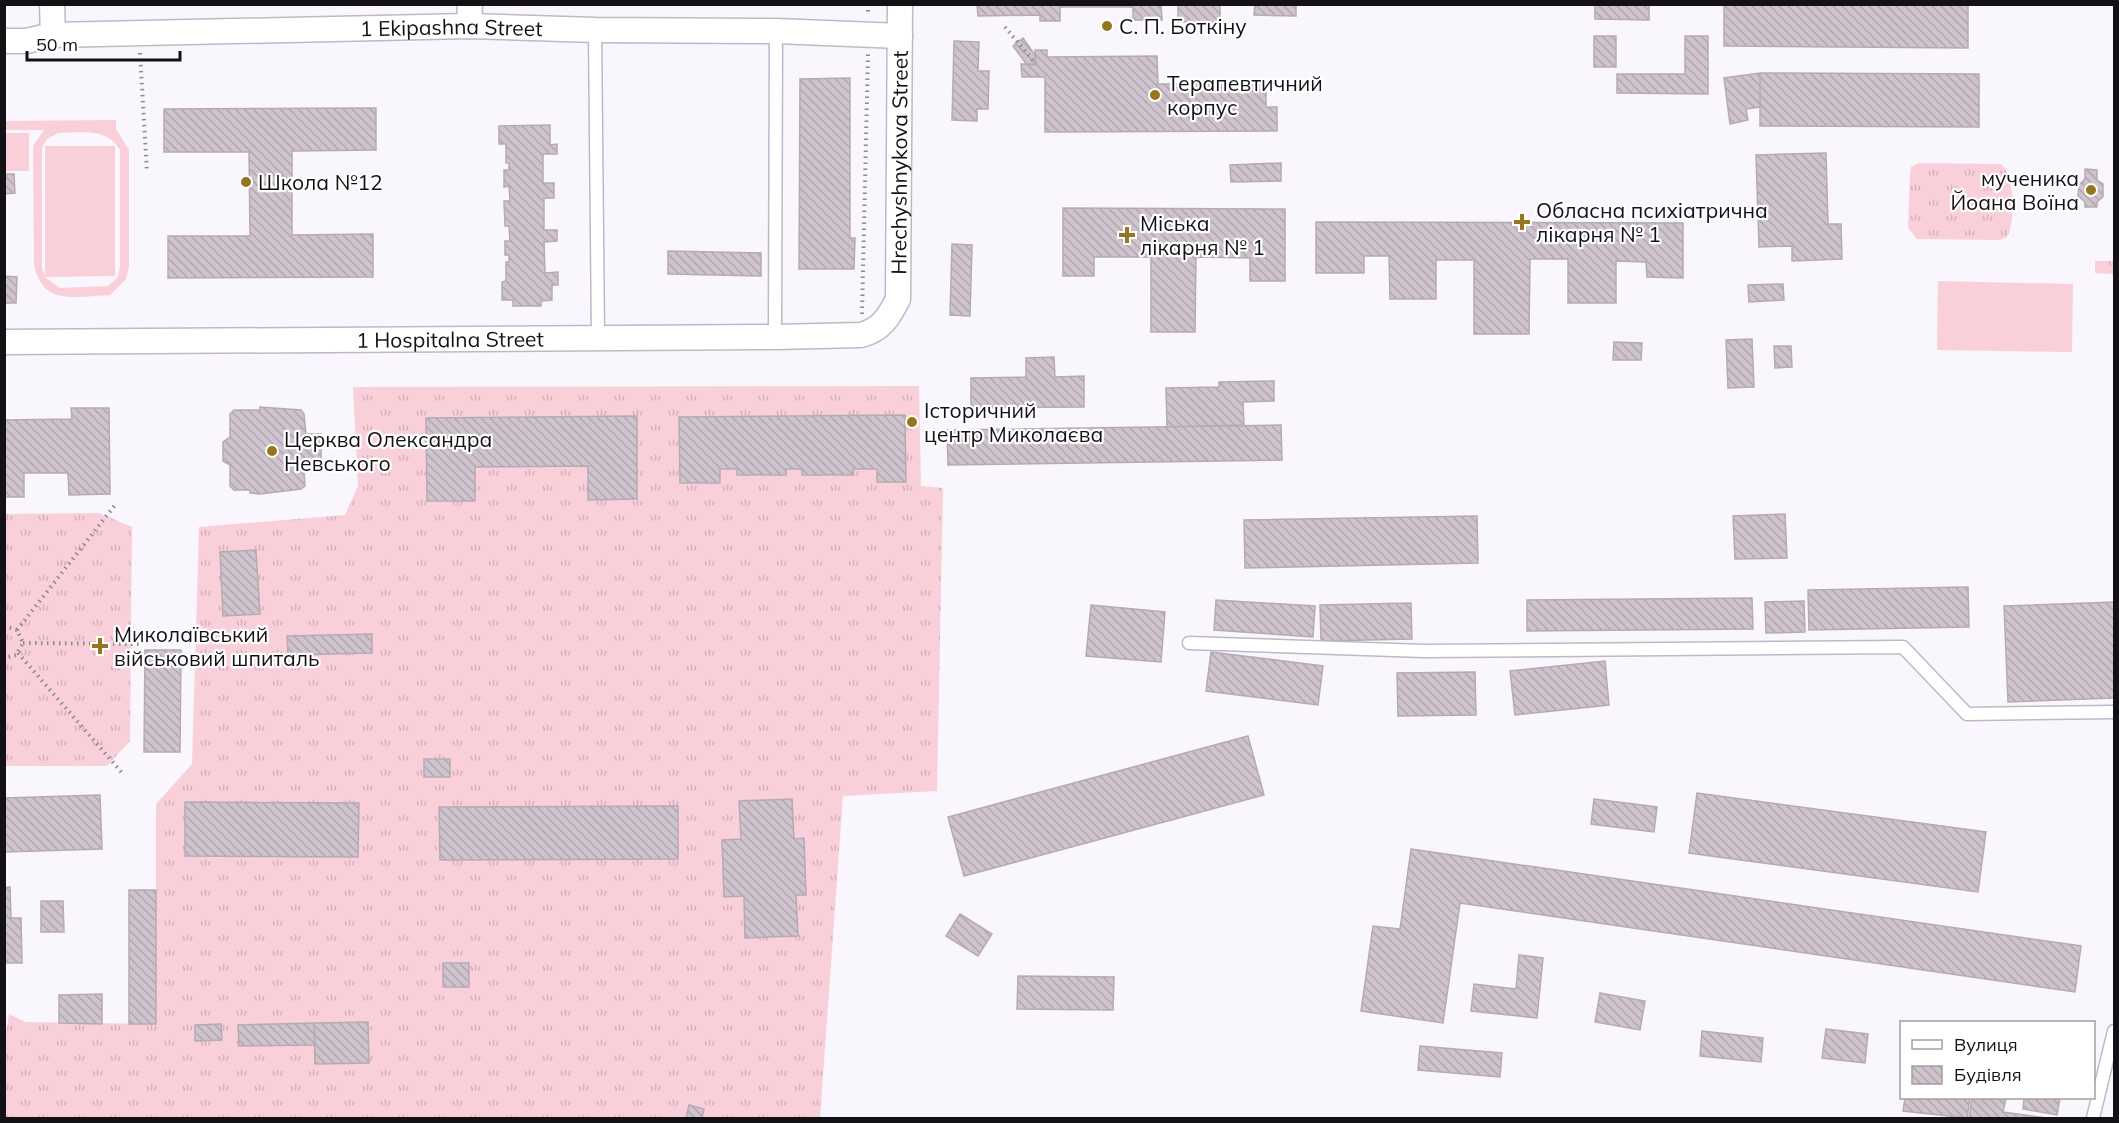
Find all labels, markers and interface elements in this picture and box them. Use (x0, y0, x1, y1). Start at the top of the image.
street label: 1 Ekipashna Street (360, 13, 543, 41)
place label: С. П. Боткіну (1119, 13, 1247, 39)
marker: С. П. Боткіну (1100, 19, 1114, 33)
scale bar (27, 24, 180, 62)
text: 50 m (36, 33, 78, 56)
street label: Hrechyshnykova Street (885, 50, 913, 275)
place label: Терапевтичний корпус (1167, 70, 1323, 120)
marker: Терапевтичний корпус (1148, 88, 1162, 102)
place label: мученика Йоана Воїна (1950, 165, 2079, 215)
place label: Школа №12 (258, 169, 383, 195)
marker: Школа №12 (239, 175, 253, 189)
marker: мученика Йоана Воїна (2084, 183, 2098, 197)
place label: Обласна психіатрична лікарня № 1 (1536, 197, 1768, 247)
place label: Міська лікарня № 1 (1140, 210, 1265, 260)
marker: Обласна психіатрична лікарня № 1 (1513, 213, 1531, 231)
marker: Міська лікарня № 1 (1118, 226, 1136, 244)
street label: 1 Hospitalna Street (356, 325, 544, 353)
place label: Історичний центр Миколаєва (924, 397, 1103, 447)
marker: Історичний центр Миколаєва (905, 415, 919, 429)
place label: Церква Олександра Невського (284, 426, 492, 476)
marker: Церква Олександра Невського (265, 444, 279, 458)
place label: Миколаївський військовий шпиталь (114, 621, 320, 671)
marker: Миколаївський військовий шпиталь (91, 637, 109, 655)
legend (1900, 1021, 2095, 1099)
text: Вулиця (1954, 1033, 2018, 1056)
text: Будівля (1954, 1063, 2022, 1086)

